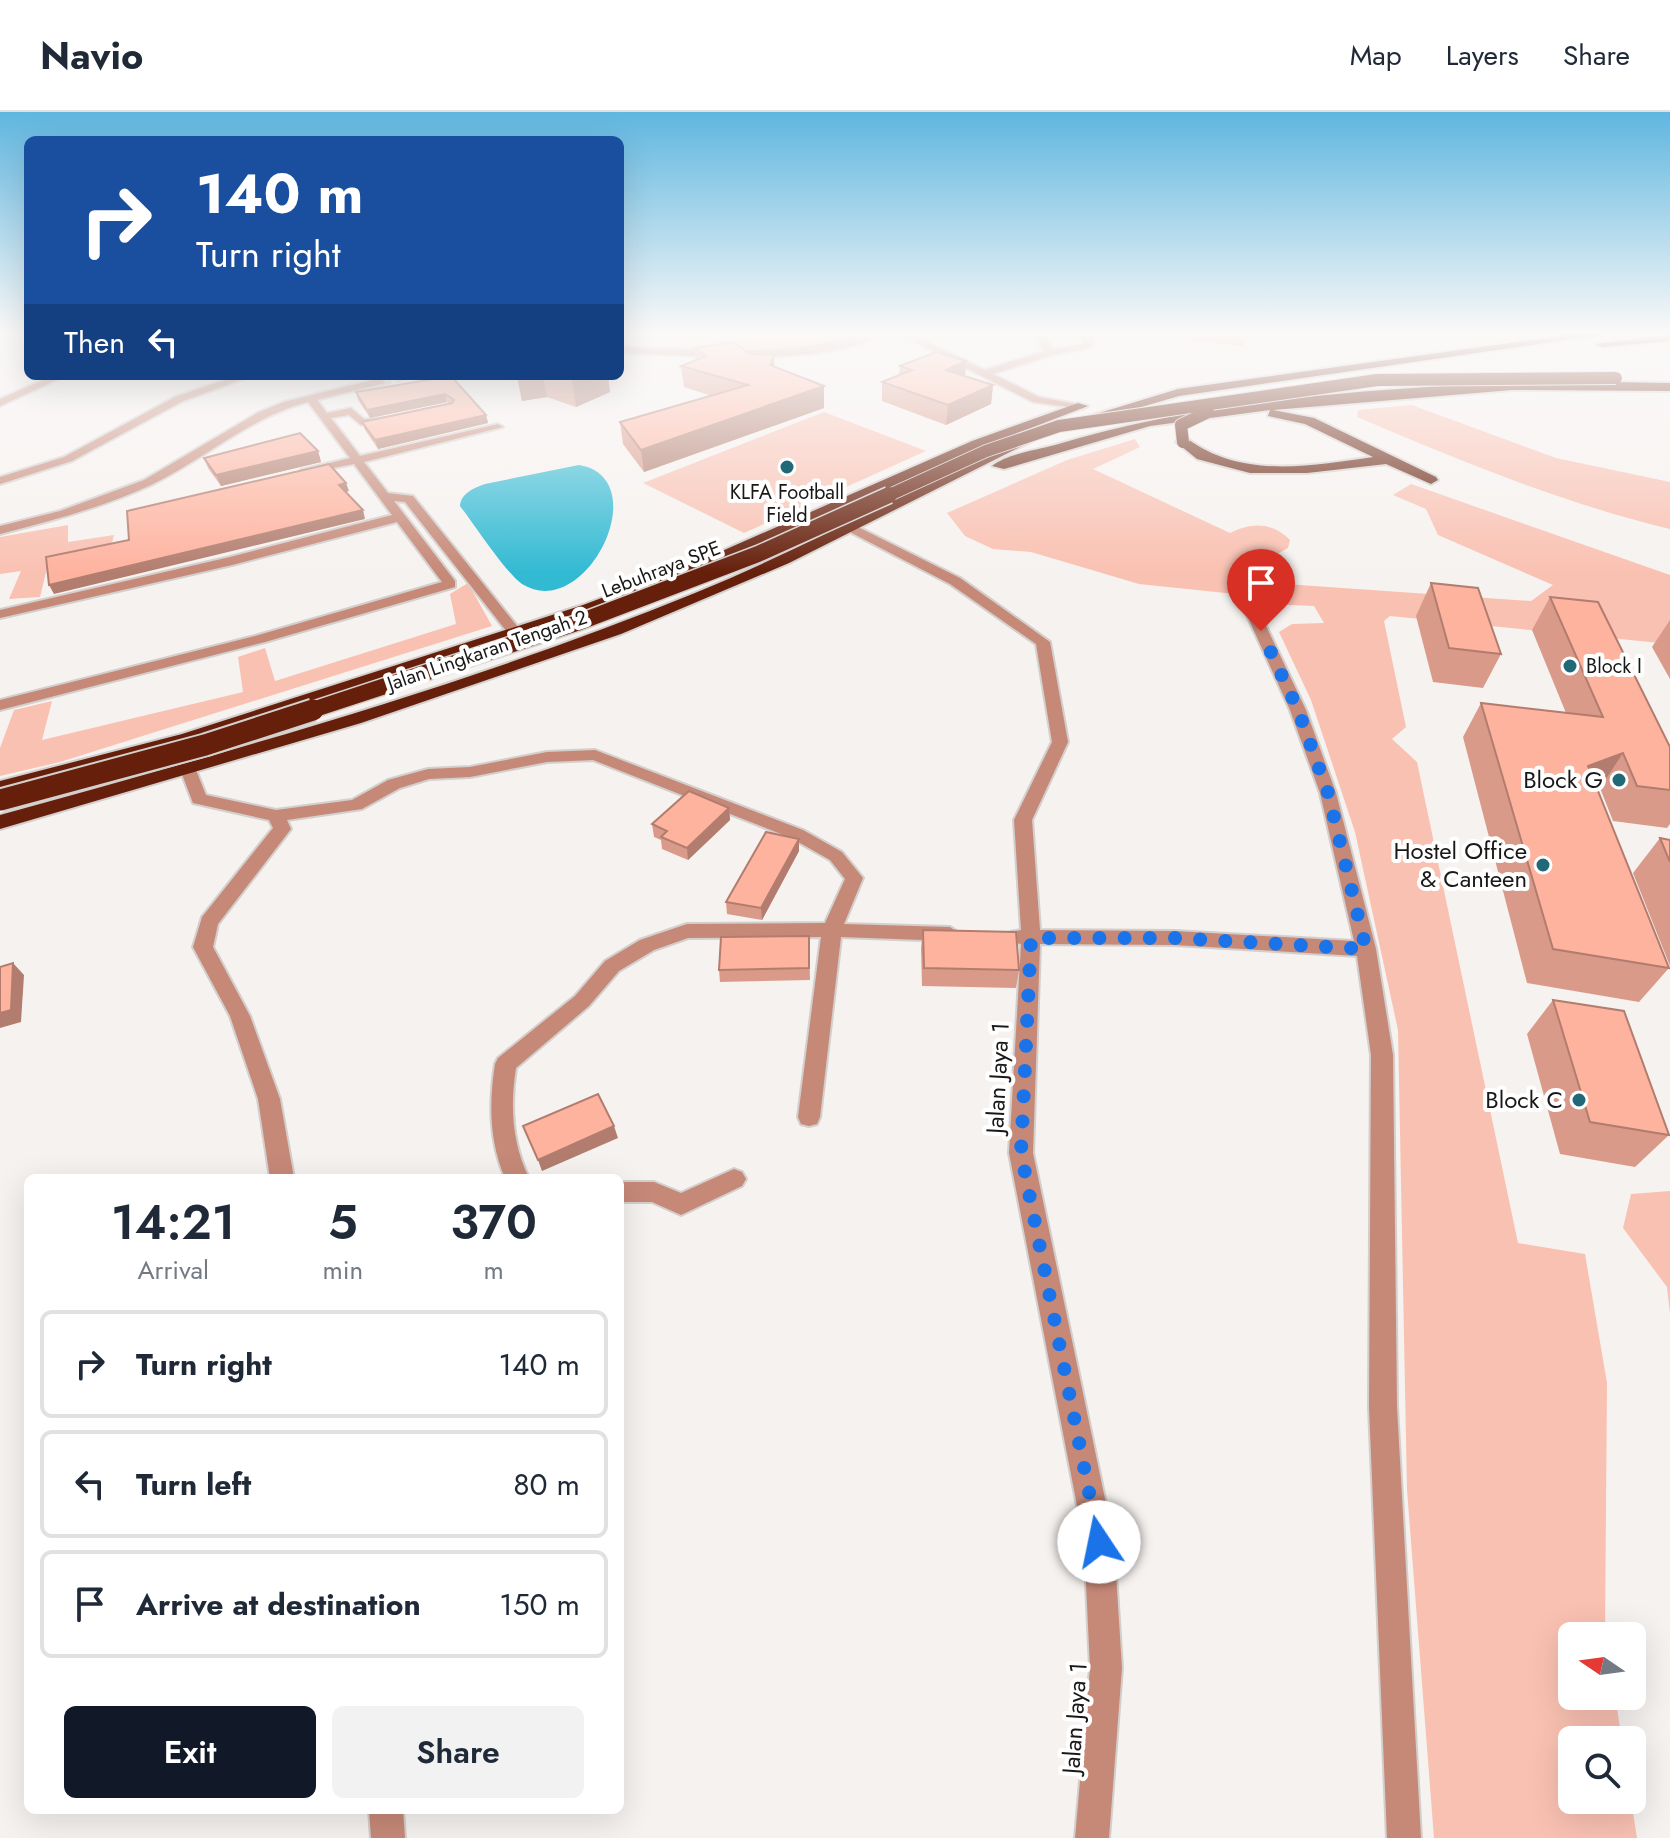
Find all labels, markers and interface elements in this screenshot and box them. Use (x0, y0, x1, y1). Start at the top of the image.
text: Navio (40, 28, 143, 83)
text: Map (1350, 35, 1402, 76)
text: Layers (1446, 35, 1519, 76)
text: Share (1563, 35, 1630, 76)
text: 140 m (196, 153, 363, 234)
icon: right (64, 168, 168, 272)
text: Turn right (196, 228, 341, 280)
icon: left (141, 320, 185, 364)
text: Then (64, 321, 125, 364)
marker: KLFA Football Field (778, 458, 796, 476)
place label: KLFA Football Field (730, 478, 844, 530)
street label: Lebuhraya SPE (597, 533, 725, 605)
pin (1227, 549, 1295, 631)
icon: arrive (1239, 561, 1283, 605)
street label: Jalan Lingkaran Tengah 2 (380, 603, 591, 699)
place label: Block I (1586, 652, 1642, 681)
marker: Block I (1561, 657, 1579, 675)
place label: Block G (1523, 762, 1603, 797)
marker: Block G (1610, 771, 1628, 789)
place label: Hostel Office & Canteen (1393, 833, 1527, 896)
marker: Hostel Office & Canteen (1534, 856, 1552, 874)
street label: Jalan Jaya 1 (977, 1021, 1018, 1138)
place label: Block C (1485, 1082, 1563, 1117)
marker: Block C (1570, 1091, 1588, 1109)
text: 14:21 (111, 1188, 235, 1257)
text: 5 (328, 1188, 358, 1257)
text: 370 (450, 1188, 537, 1257)
text: Arrival (137, 1251, 209, 1289)
text: min (322, 1251, 363, 1289)
text: m (483, 1251, 504, 1289)
icon: right (68, 1342, 112, 1386)
text: Turn right (136, 1343, 272, 1386)
text: 140 m (499, 1343, 580, 1386)
icon: left (68, 1462, 112, 1506)
text: Turn left (136, 1463, 251, 1506)
text: 80 m (513, 1463, 580, 1506)
position arrow (1057, 1500, 1141, 1584)
icon: arrive (68, 1582, 112, 1626)
text: Arrive at destination (136, 1583, 421, 1626)
text: 150 m (499, 1583, 580, 1626)
north arrow (1558, 1622, 1646, 1710)
map controls (1558, 1622, 1646, 1814)
street label: Jalan Jaya 1 (1053, 1661, 1096, 1778)
button: Exit (64, 1706, 316, 1798)
button: Share (332, 1706, 584, 1798)
button: search (1558, 1726, 1646, 1814)

